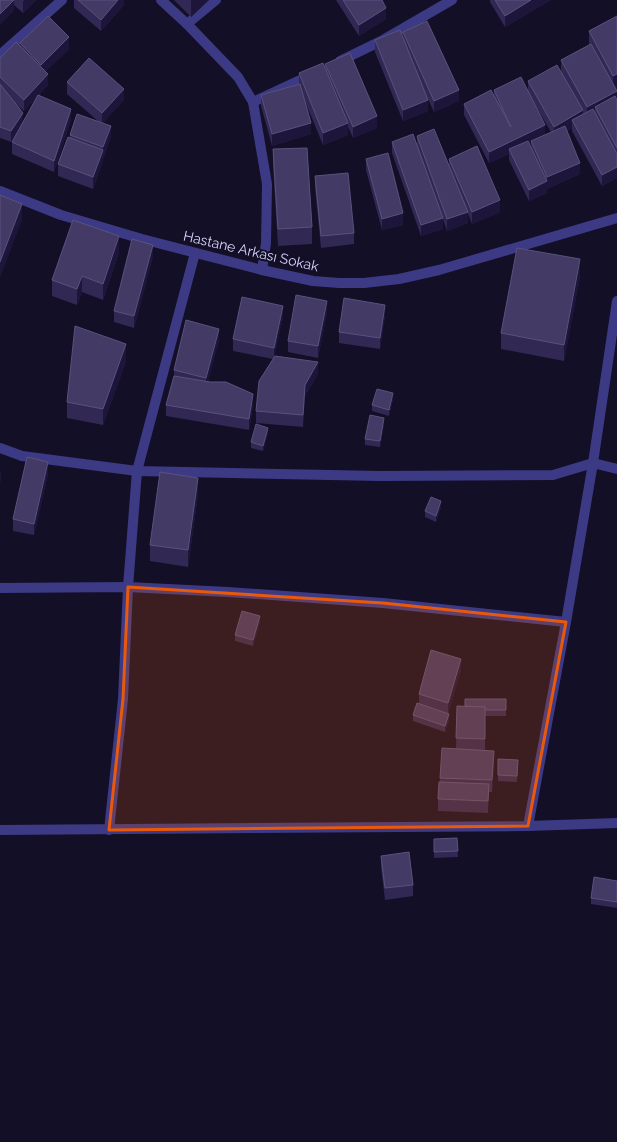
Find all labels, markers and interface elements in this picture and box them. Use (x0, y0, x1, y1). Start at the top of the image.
street label: Hastane Arkası Sokak (182, 228, 321, 275)

